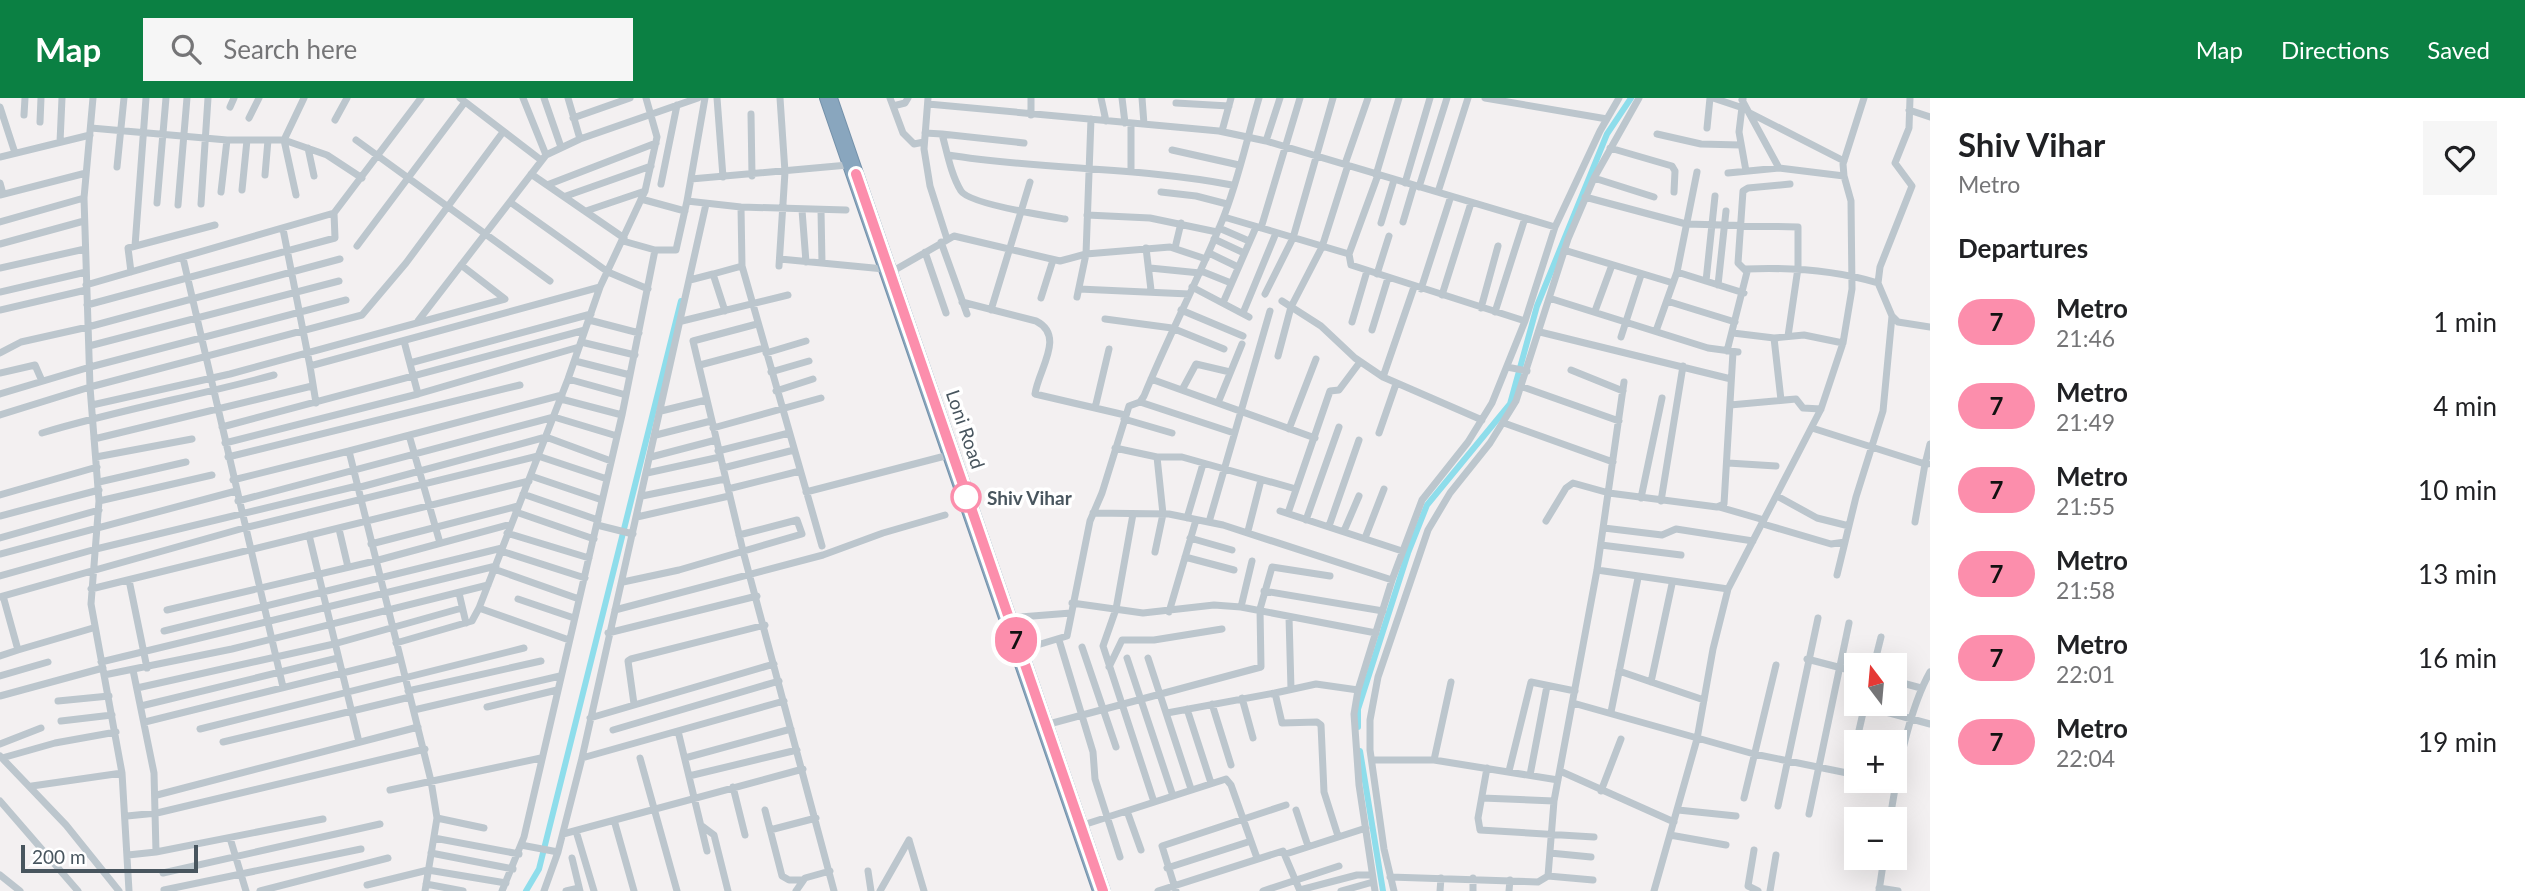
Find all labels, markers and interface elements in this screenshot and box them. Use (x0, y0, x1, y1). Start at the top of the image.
search box (143, 18, 633, 81)
text: Map (35, 29, 101, 69)
icon: search (167, 30, 205, 68)
text: Search here (223, 33, 357, 65)
text: Map (2196, 35, 2243, 64)
text: Directions (2281, 35, 2389, 64)
text: Saved (2427, 35, 2490, 64)
button: heart (2423, 121, 2497, 195)
text: Shiv Vihar (1958, 124, 2105, 164)
text: Metro (1958, 170, 2020, 198)
text: Departures (1958, 232, 2088, 264)
text: Metro (2056, 292, 2128, 324)
text: 1 min (2433, 306, 2497, 338)
text: 7 (1990, 307, 2003, 336)
text: 21:46 (2056, 324, 2115, 352)
text: Metro (2056, 376, 2128, 408)
street label: Loni Road (942, 386, 990, 472)
text: 4 min (2433, 390, 2497, 422)
text: 7 (1990, 391, 2003, 420)
text: 21:49 (2056, 408, 2115, 436)
text: Metro (2056, 460, 2128, 492)
text: 10 min (2418, 474, 2497, 506)
text: 7 (1990, 475, 2003, 504)
marker: Shiv Vihar (951, 482, 981, 512)
place label: Shiv Vihar (987, 486, 1073, 509)
text: 21:55 (2056, 492, 2115, 520)
text: Metro (2056, 544, 2128, 576)
text: 13 min (2418, 558, 2497, 590)
text: 7 (1990, 559, 2003, 588)
text: 21:58 (2056, 576, 2115, 604)
line badge: 7 (993, 617, 1039, 663)
text: 7 (1009, 625, 1023, 654)
text: Metro (2056, 628, 2128, 660)
text: 16 min (2418, 642, 2497, 674)
text: 7 (1990, 643, 2003, 672)
north arrow (1844, 653, 1908, 716)
map controls (1844, 653, 1907, 870)
text: 22:01 (2056, 660, 2115, 688)
text: Metro (2056, 712, 2128, 744)
text: 19 min (2418, 726, 2497, 758)
text: 7 (1990, 727, 2003, 756)
button: + (1844, 730, 1907, 793)
text: 22:04 (2056, 744, 2115, 772)
button: − (1844, 807, 1907, 870)
scale bar (21, 842, 198, 874)
text: 200 m (32, 845, 86, 868)

